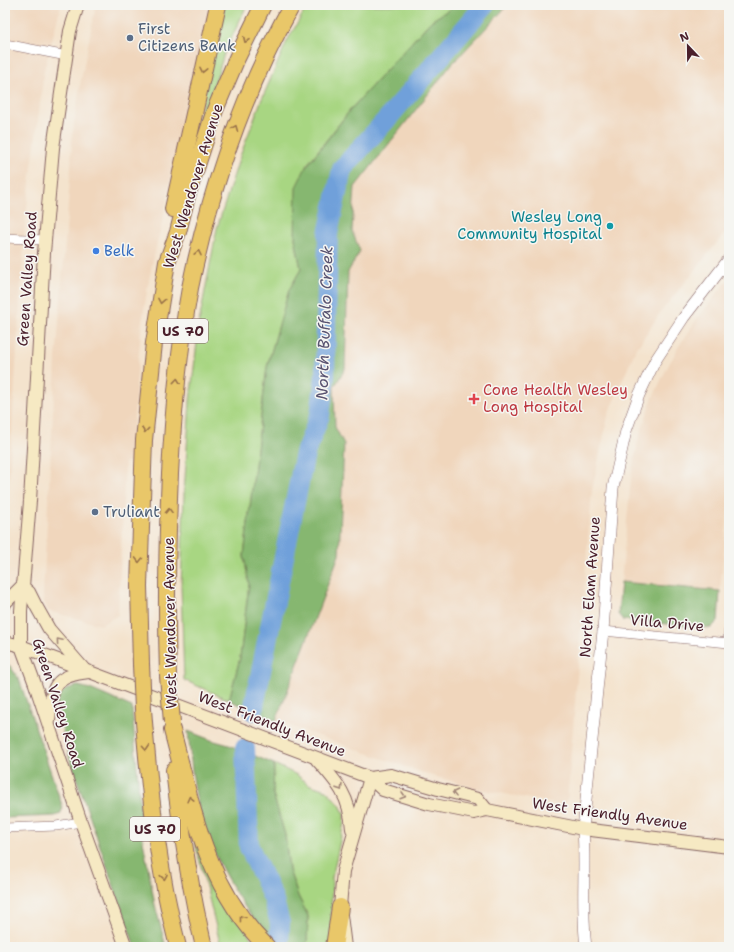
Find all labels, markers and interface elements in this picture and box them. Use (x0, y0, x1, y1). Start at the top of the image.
place label: First Citizens Bank (138, 19, 236, 56)
north arrow (668, 26, 708, 66)
text: N (678, 28, 692, 46)
marker: First Citizens Bank (125, 33, 135, 43)
one-way arrow (243, 36, 251, 43)
one-way arrow (200, 67, 208, 74)
street label: West Wendover Avenue (158, 101, 228, 271)
one-way arrow (231, 125, 239, 132)
place label: Wesley Long Community Hospital (457, 207, 602, 244)
street label: Green Valley Road (12, 210, 42, 347)
marker: Wesley Long Community Hospital (605, 221, 615, 231)
place label: Belk (104, 241, 134, 261)
marker: Belk (91, 246, 101, 256)
water label: North Buffalo Creek (311, 246, 338, 400)
one-way arrow (194, 250, 202, 256)
one-way arrow (157, 298, 166, 304)
road number: US 70 (158, 319, 208, 343)
one-way arrow (172, 378, 181, 384)
place label: Cone Health Wesley Long Hospital (483, 380, 628, 417)
marker: Cone Health Wesley Long Hospital (468, 393, 480, 405)
one-way arrow (141, 427, 150, 433)
place label: Truliant (103, 502, 160, 522)
marker: Truliant (90, 507, 100, 517)
one-way arrow (165, 508, 173, 514)
street label: North Elam Avenue (575, 516, 605, 658)
street label: West Wendover Avenue (159, 537, 181, 709)
one-way arrow (135, 557, 143, 563)
street label: Villa Drive (629, 610, 705, 636)
street label: Green Valley Road (28, 636, 89, 771)
one-way arrow (57, 638, 64, 646)
street label: West Friendly Avenue (195, 687, 349, 761)
one-way arrow (141, 745, 150, 751)
one-way arrow (335, 784, 342, 791)
one-way arrow (451, 789, 458, 798)
one-way arrow (400, 791, 407, 800)
street label: West Friendly Avenue (531, 793, 689, 835)
one-way arrow (186, 796, 195, 803)
road number: US 70 (130, 817, 180, 841)
one-way arrow (159, 874, 167, 880)
one-way arrow (239, 915, 246, 922)

